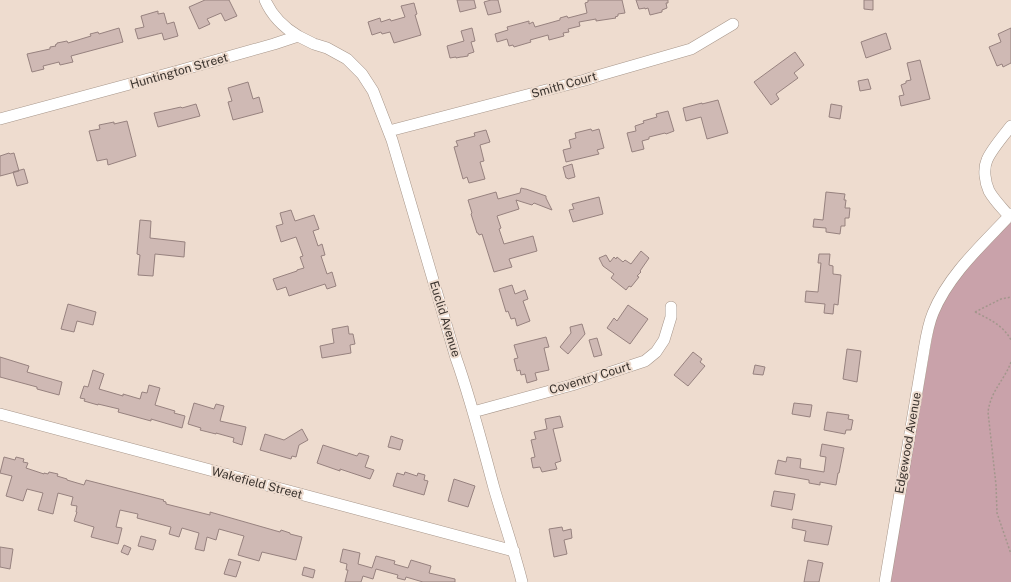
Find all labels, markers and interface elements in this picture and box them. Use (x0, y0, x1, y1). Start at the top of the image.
street label: Huntington Street (128, 50, 230, 92)
street label: Smith Court (530, 69, 599, 101)
street label: Euclid Avenue (427, 279, 463, 359)
street label: Coventry Court (548, 359, 633, 397)
street label: Edgewood Avenue (892, 391, 924, 495)
street label: Wakefield Street (210, 464, 304, 502)

